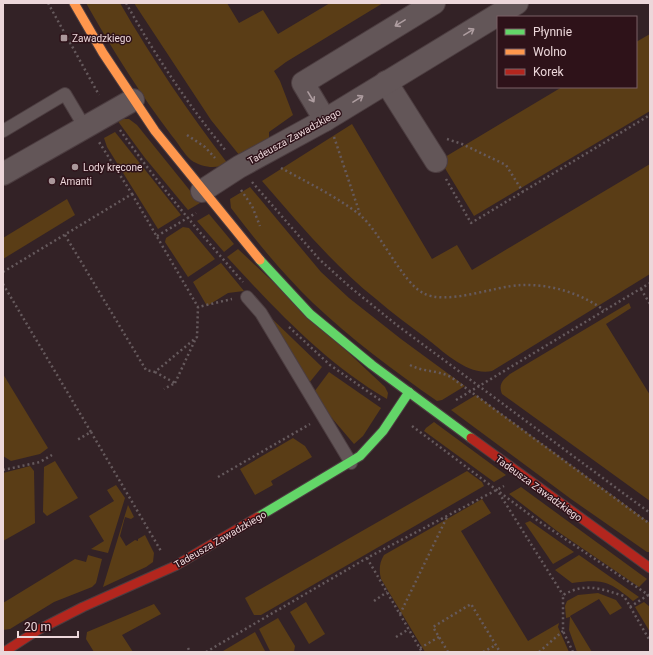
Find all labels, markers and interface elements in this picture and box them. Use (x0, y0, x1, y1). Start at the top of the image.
legend (497, 16, 637, 88)
one-way arrow (394, 20, 406, 28)
text: Płynnie (533, 25, 572, 39)
one-way arrow (463, 27, 475, 35)
marker: Zawadzkiego (59, 33, 69, 43)
place label: Zawadzkiego (72, 33, 131, 44)
text: Wolno (533, 45, 567, 59)
text: Korek (533, 65, 565, 79)
one-way arrow (307, 91, 315, 103)
one-way arrow (352, 95, 364, 103)
street label: Tadeusza Zawadzkiego (246, 106, 343, 167)
marker: Lody kręcone (70, 162, 80, 172)
place label: Lody kręcone (83, 162, 142, 173)
marker: Amanti (47, 176, 57, 186)
place label: Amanti (60, 176, 92, 187)
street label: Tadeusza Zawadzkiego (493, 453, 584, 524)
street label: Tadeusza Zawadzkiego (172, 508, 268, 570)
scale bar (18, 613, 78, 639)
text: 20 m (24, 620, 51, 634)

